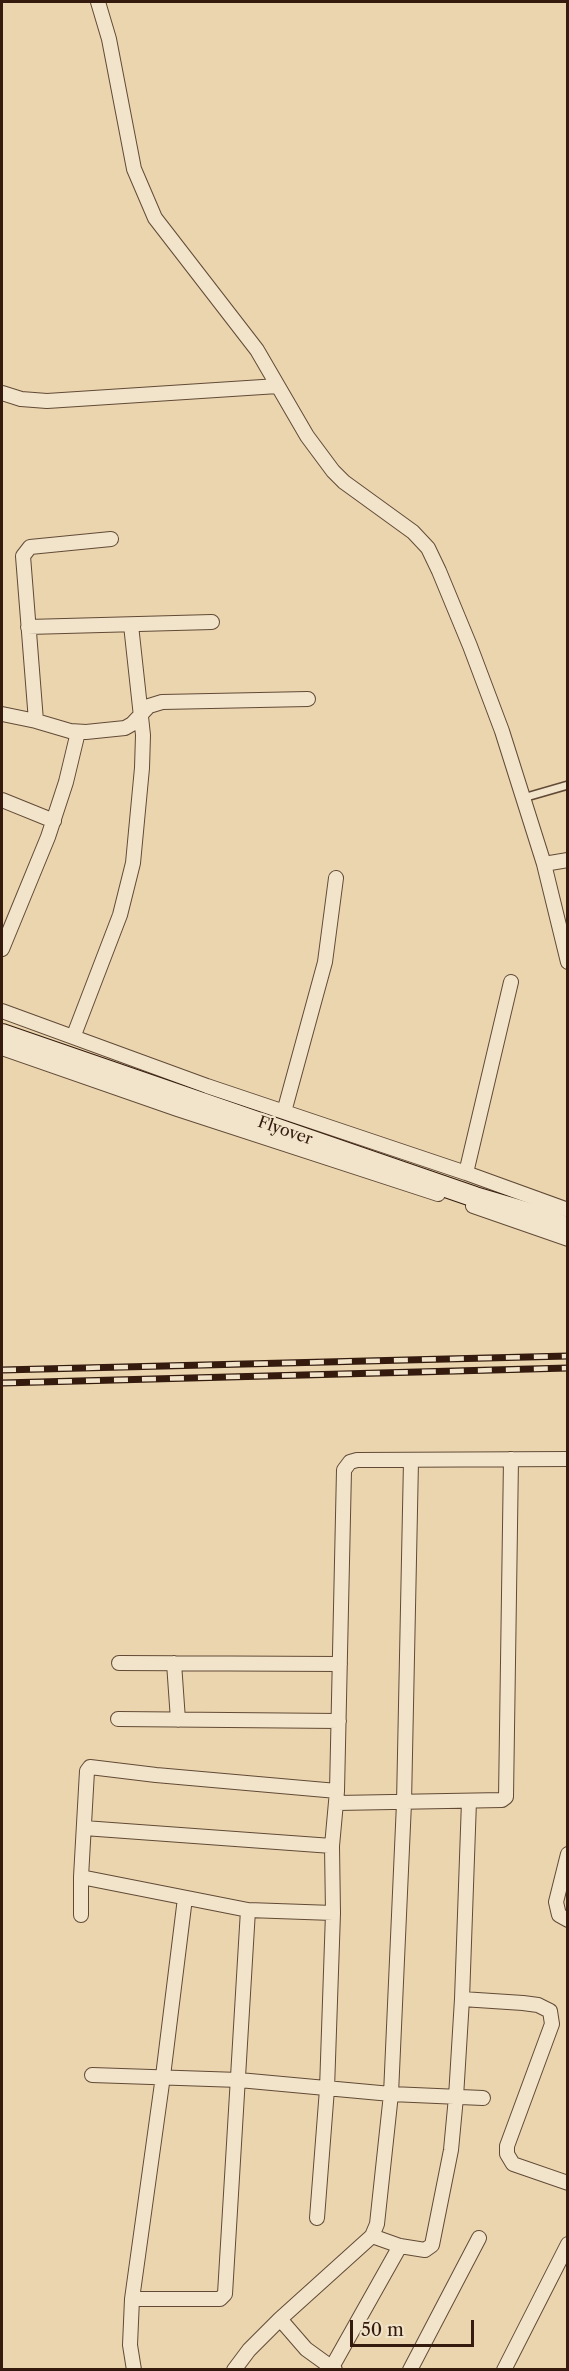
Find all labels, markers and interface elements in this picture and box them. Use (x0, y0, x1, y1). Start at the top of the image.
street label: Flyover (255, 1113, 315, 1149)
scale bar (353, 2308, 478, 2346)
text: 50 m (361, 2319, 404, 2341)

